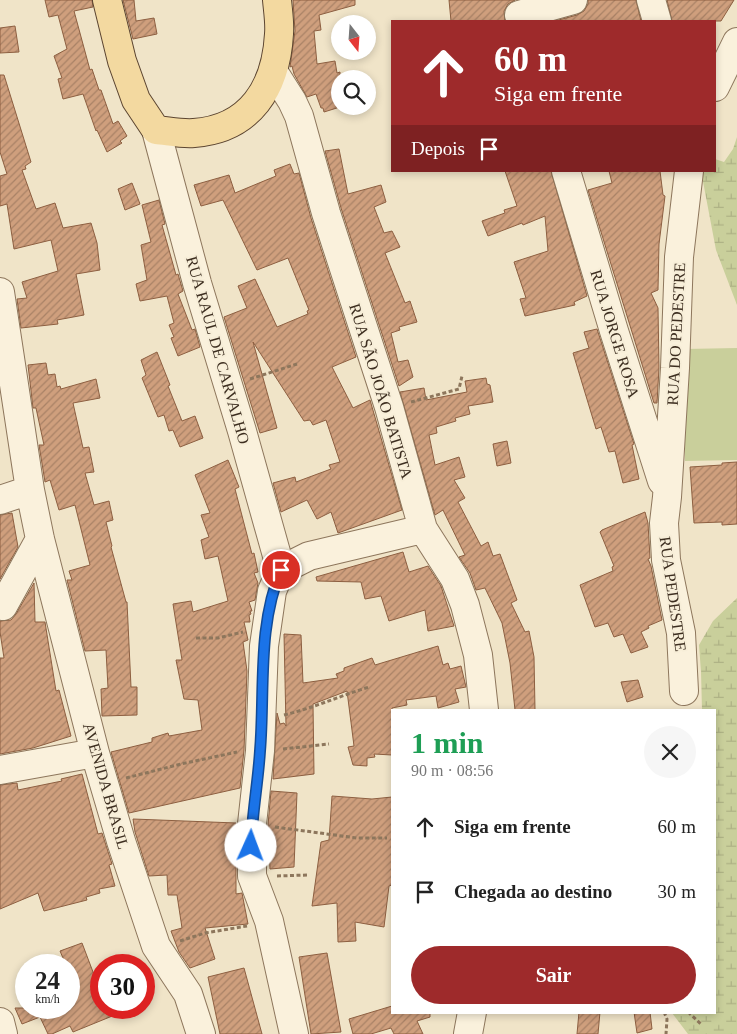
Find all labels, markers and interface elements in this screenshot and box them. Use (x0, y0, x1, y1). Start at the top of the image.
north arrow (331, 15, 376, 60)
map controls (331, 15, 376, 115)
icon: ahead (411, 40, 476, 105)
text: 60 m (494, 40, 567, 79)
button: search (331, 70, 376, 115)
text: Siga em frente (494, 81, 622, 106)
icon: arrive (475, 135, 503, 163)
text: Depois (411, 138, 465, 159)
street label: RUA RAUL DE CARVALHO (183, 254, 253, 446)
street label: RUA DO PEDESTRE (664, 262, 688, 406)
street label: RUA JORGE ROSA (587, 268, 643, 401)
street label: RUA SÃO JOÃO BATISTA (346, 301, 416, 481)
street label: RUA PEDESTRE (657, 535, 689, 653)
pin (260, 549, 302, 591)
icon: arrive (267, 556, 295, 584)
street label: AVENIDA BRASIL (80, 721, 132, 851)
text: 1 min (411, 726, 484, 759)
button: close (644, 726, 696, 778)
text: 90 m · 08:56 (411, 762, 493, 779)
icon: ahead (411, 813, 439, 841)
text: Siga em frente (454, 816, 571, 837)
text: 60 m (657, 816, 696, 837)
position arrow (224, 819, 276, 871)
icon: arrive (411, 878, 439, 906)
text: Chegada ao destino (454, 881, 612, 902)
text: 30 m (657, 881, 696, 902)
button: Sair (411, 946, 696, 1004)
speed limit sign: 30 (90, 954, 155, 1019)
text: 24 (35, 967, 60, 994)
text: km/h (35, 992, 60, 1006)

